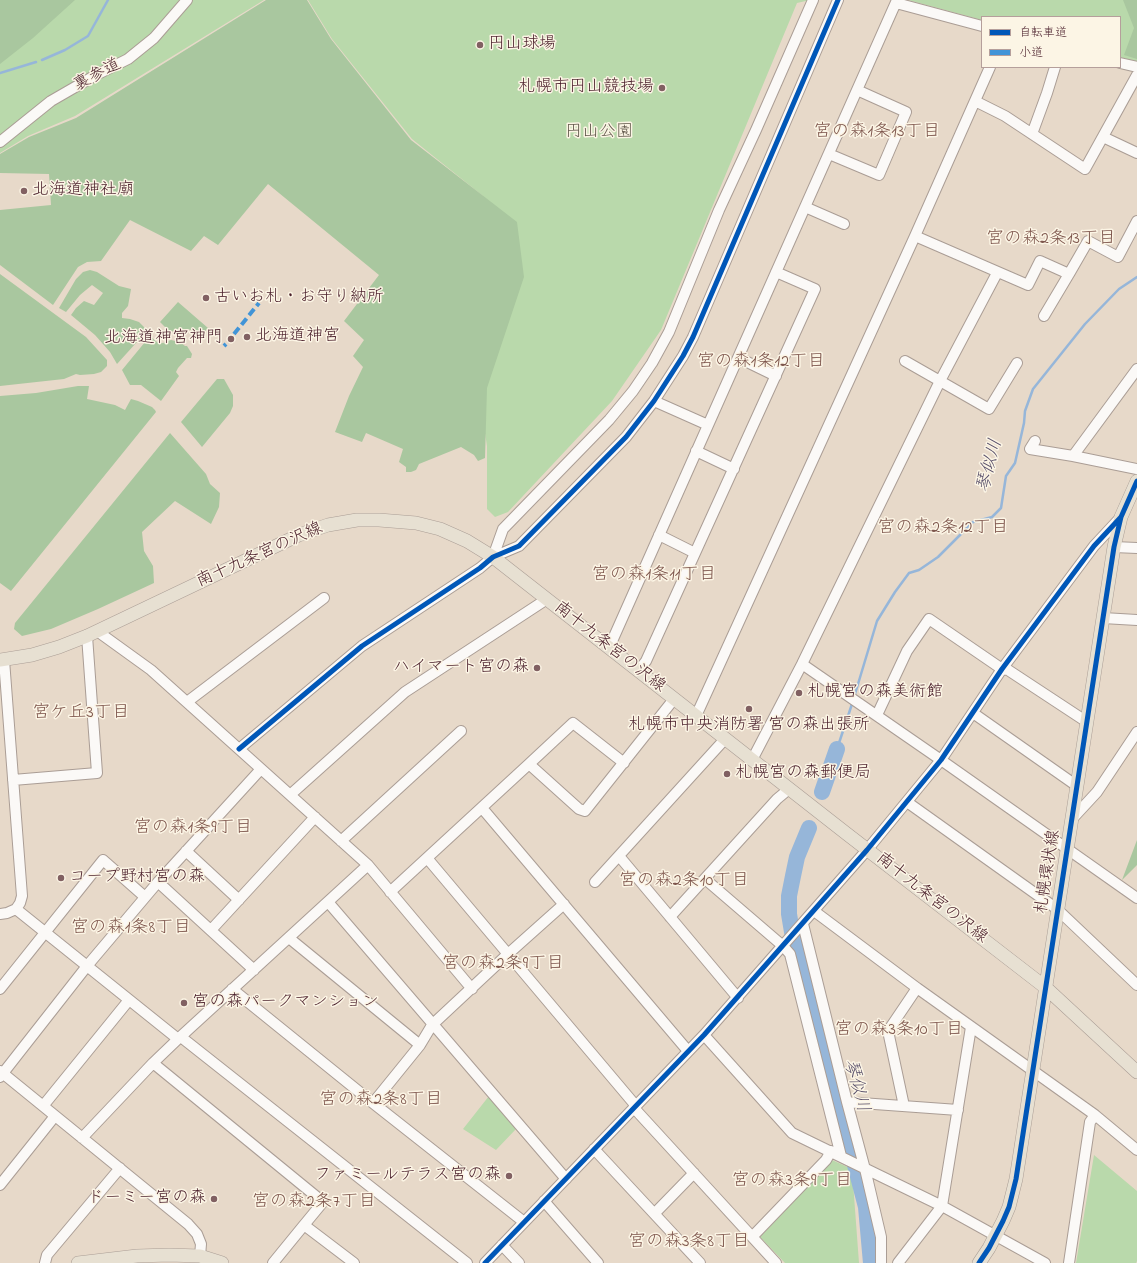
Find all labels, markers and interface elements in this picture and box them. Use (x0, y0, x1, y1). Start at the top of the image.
legend (981, 16, 1121, 68)
text: 自転車道 (1019, 24, 1067, 42)
place label: 円山球場 (488, 35, 556, 55)
marker: 円山球場 (475, 40, 485, 50)
text: 小道 (1019, 44, 1043, 62)
street label: 裏参道 (71, 55, 125, 97)
place label: 札幌市円山競技場 (518, 78, 654, 98)
marker: 札幌市円山競技場 (657, 83, 667, 93)
district label: 宮の森1条13丁目 (814, 122, 940, 144)
park label: 円山公園 (565, 123, 633, 143)
place label: 北海道神社廟 (32, 181, 134, 201)
marker: 北海道神社廟 (19, 186, 29, 196)
district label: 宮の森2条13丁目 (986, 229, 1116, 251)
place label: 古いお札・お守り納所 (214, 288, 384, 308)
marker: 古いお札・お守り納所 (201, 293, 211, 303)
place label: 北海道神宮 (255, 327, 340, 347)
place label: 北海道神宮神門 (104, 329, 223, 349)
marker: 北海道神宮 (242, 332, 252, 342)
marker: 北海道神宮神門 (226, 334, 236, 344)
district label: 宮の森1条12丁目 (697, 352, 825, 374)
water label: 琴似川 (974, 437, 1008, 495)
district label: 宮の森2条12丁目 (877, 518, 1009, 540)
street label: 南十九条宮の沢線 (194, 519, 326, 593)
district label: 宮の森1条11丁目 (591, 565, 717, 587)
street label: 南十九条宮の沢線 (549, 598, 669, 698)
place label: ハイマート宮の森 (393, 658, 529, 678)
marker: ハイマート宮の森 (532, 663, 542, 673)
place label: 札幌宮の森美術館 (807, 683, 943, 703)
marker: 札幌宮の森美術館 (794, 688, 804, 698)
district label: 宮ケ丘3丁目 (32, 703, 130, 725)
marker: 札幌市中央消防署 宮の森出張所 (744, 704, 754, 714)
place label: 札幌市中央消防署 宮の森出張所 (628, 716, 870, 736)
place label: 札幌宮の森郵便局 (735, 764, 871, 784)
marker: 札幌宮の森郵便局 (722, 769, 732, 779)
district label: 宮の森1条9丁目 (133, 818, 253, 840)
street label: 札幌環状線 (1032, 828, 1066, 916)
street label: 南十九条宮の沢線 (871, 849, 991, 949)
place label: コープ野村宮の森 (69, 868, 205, 888)
district label: 宮の森2条10丁目 (619, 871, 749, 893)
marker: コープ野村宮の森 (56, 873, 66, 883)
district label: 宮の森1条8丁目 (71, 918, 191, 940)
district label: 宮の森2条9丁目 (442, 954, 564, 976)
place label: 宮の森パークマンション (192, 993, 379, 1013)
marker: 宮の森パークマンション (179, 998, 189, 1008)
district label: 宮の森3条10丁目 (835, 1020, 963, 1042)
water label: 琴似川 (838, 1057, 872, 1115)
district label: 宮の森2条8丁目 (319, 1090, 443, 1112)
place label: ファミールテラス宮の森 (314, 1166, 501, 1186)
marker: ファミールテラス宮の森 (504, 1171, 514, 1181)
district label: 宮の森3条9丁目 (732, 1171, 852, 1193)
place label: ドーミー宮の森 (87, 1189, 206, 1209)
district label: 宮の森2条7丁目 (252, 1192, 376, 1214)
marker: ドーミー宮の森 (209, 1194, 219, 1204)
district label: 宮の森3条8丁目 (628, 1232, 750, 1254)

